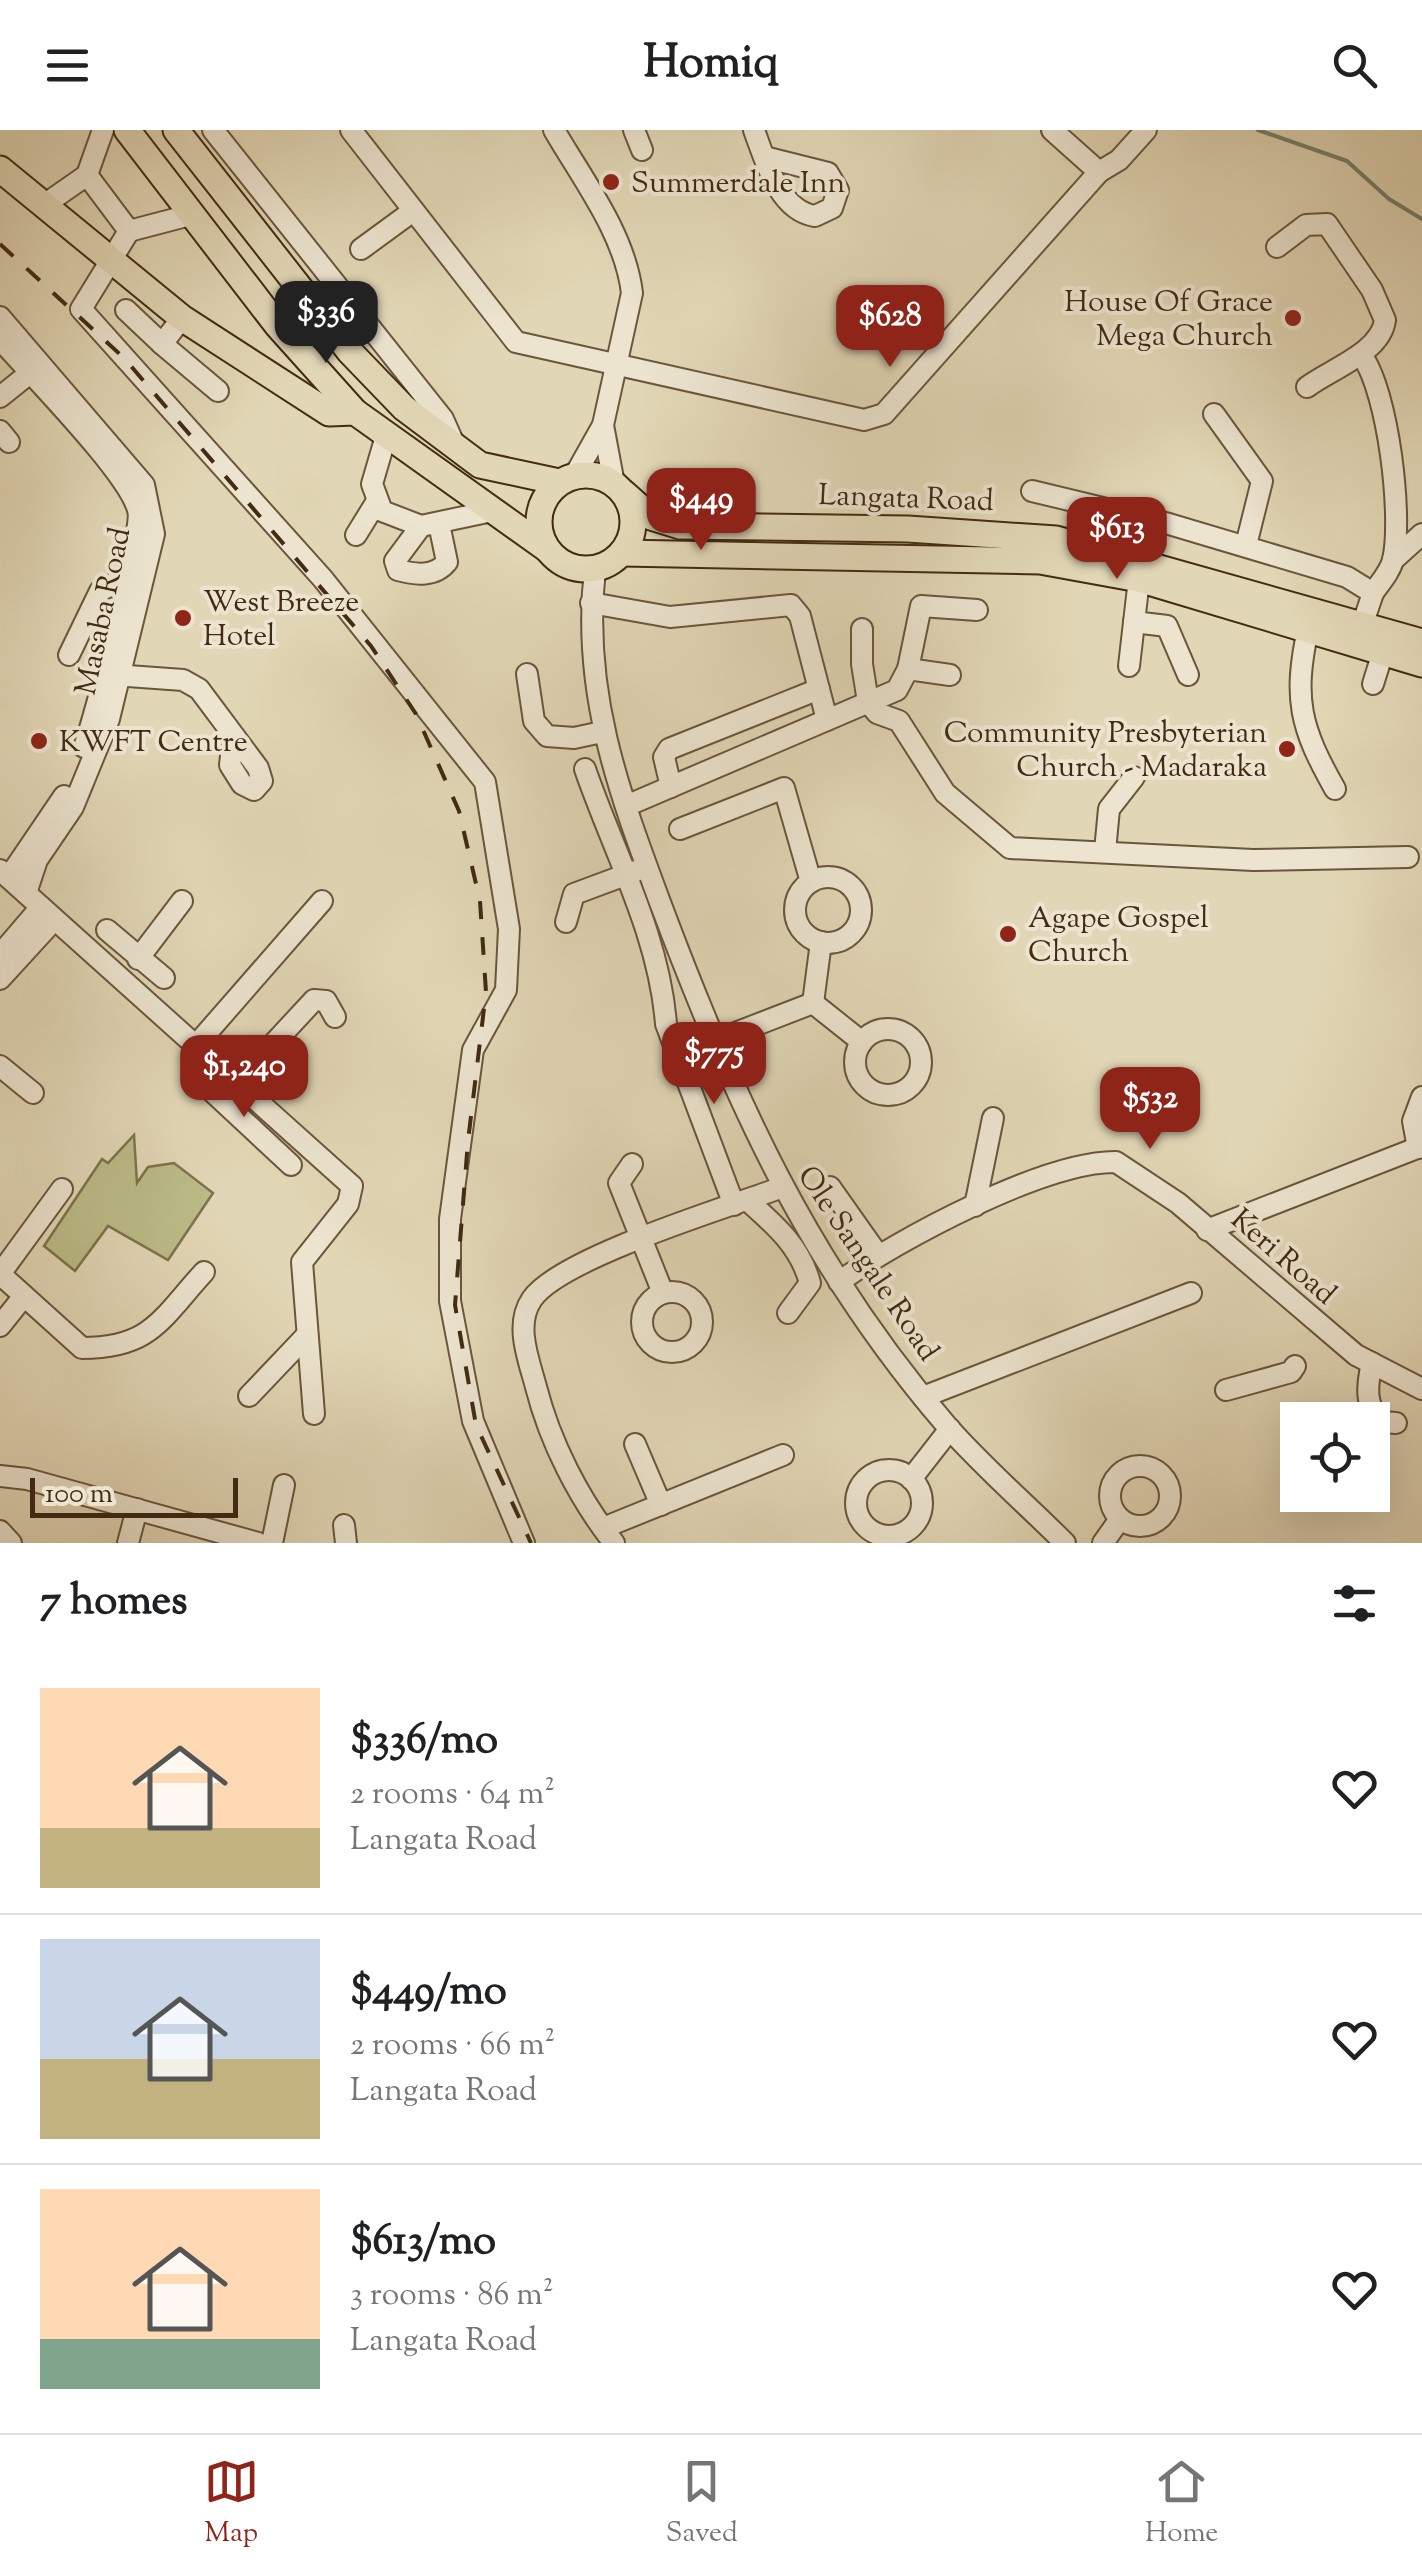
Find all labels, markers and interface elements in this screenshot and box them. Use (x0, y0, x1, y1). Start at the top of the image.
text: Homiq (643, 33, 779, 98)
icon: menu (40, 38, 95, 93)
icon: search (1327, 38, 1382, 93)
place label: Summerdale Inn (631, 163, 845, 206)
marker: Summerdale Inn (600, 171, 622, 193)
pin: $336 (267, 281, 385, 366)
place label: House Of Grace Mega Church (1064, 282, 1273, 359)
pin: $628 (831, 285, 949, 370)
text: $336 (297, 290, 355, 336)
text: $628 (858, 294, 922, 340)
marker: House Of Grace Mega Church (1282, 307, 1304, 329)
pin: $449 (642, 468, 760, 553)
street label: Langata Road (817, 475, 994, 524)
text: $449 (669, 477, 733, 523)
pin: $613 (1058, 497, 1176, 582)
text: $613 (1089, 506, 1145, 552)
street label: Masaba Road (66, 523, 143, 700)
place label: West Breeze Hotel (203, 582, 359, 659)
marker: West Breeze Hotel (172, 607, 194, 629)
place label: Community Presbyterian Church - Madaraka (944, 713, 1267, 790)
place label: KWFT Centre (59, 722, 248, 765)
marker: KWFT Centre (28, 730, 50, 752)
marker: Community Presbyterian Church - Madaraka (1276, 738, 1298, 760)
place label: Agape Gospel Church (1028, 898, 1209, 975)
marker: Agape Gospel Church (997, 923, 1019, 945)
pin: $775 (655, 1022, 773, 1107)
text: $775 (684, 1031, 744, 1077)
pin: $1,240 (163, 1035, 325, 1120)
text: $1,240 (202, 1044, 286, 1090)
pin: $532 (1091, 1067, 1209, 1152)
text: $532 (1122, 1076, 1178, 1122)
street label: Ole Sangale Road (785, 1158, 948, 1371)
street label: Keri Road (1220, 1200, 1345, 1316)
map controls (1280, 1402, 1390, 1512)
button: locate (1280, 1402, 1390, 1512)
scale bar (30, 1473, 238, 1518)
text: 100 m (45, 1475, 113, 1515)
text: 7 homes (40, 1573, 188, 1633)
icon: filters (1327, 1576, 1382, 1631)
text: $336/mo (350, 1712, 498, 1772)
icon: home (120, 1728, 240, 1848)
icon: heart (1327, 1761, 1382, 1816)
text: 2 rooms · 64 m² (350, 1772, 555, 1818)
text: Langata Road (350, 1818, 537, 1864)
text: $449/mo (350, 1963, 507, 2023)
icon: home (120, 1979, 240, 2099)
icon: heart (1327, 2012, 1382, 2067)
text: 2 rooms · 66 m² (350, 2023, 555, 2069)
text: Langata Road (350, 2069, 537, 2115)
text: $613/mo (350, 2213, 496, 2273)
icon: home (120, 2229, 240, 2349)
icon: heart (1327, 2262, 1382, 2317)
text: 3 rooms · 86 m² (350, 2273, 553, 2319)
text: Langata Road (350, 2319, 537, 2365)
tab: Map (204, 2454, 259, 2554)
tab: Saved (666, 2454, 738, 2554)
tab: Home (1145, 2454, 1218, 2554)

